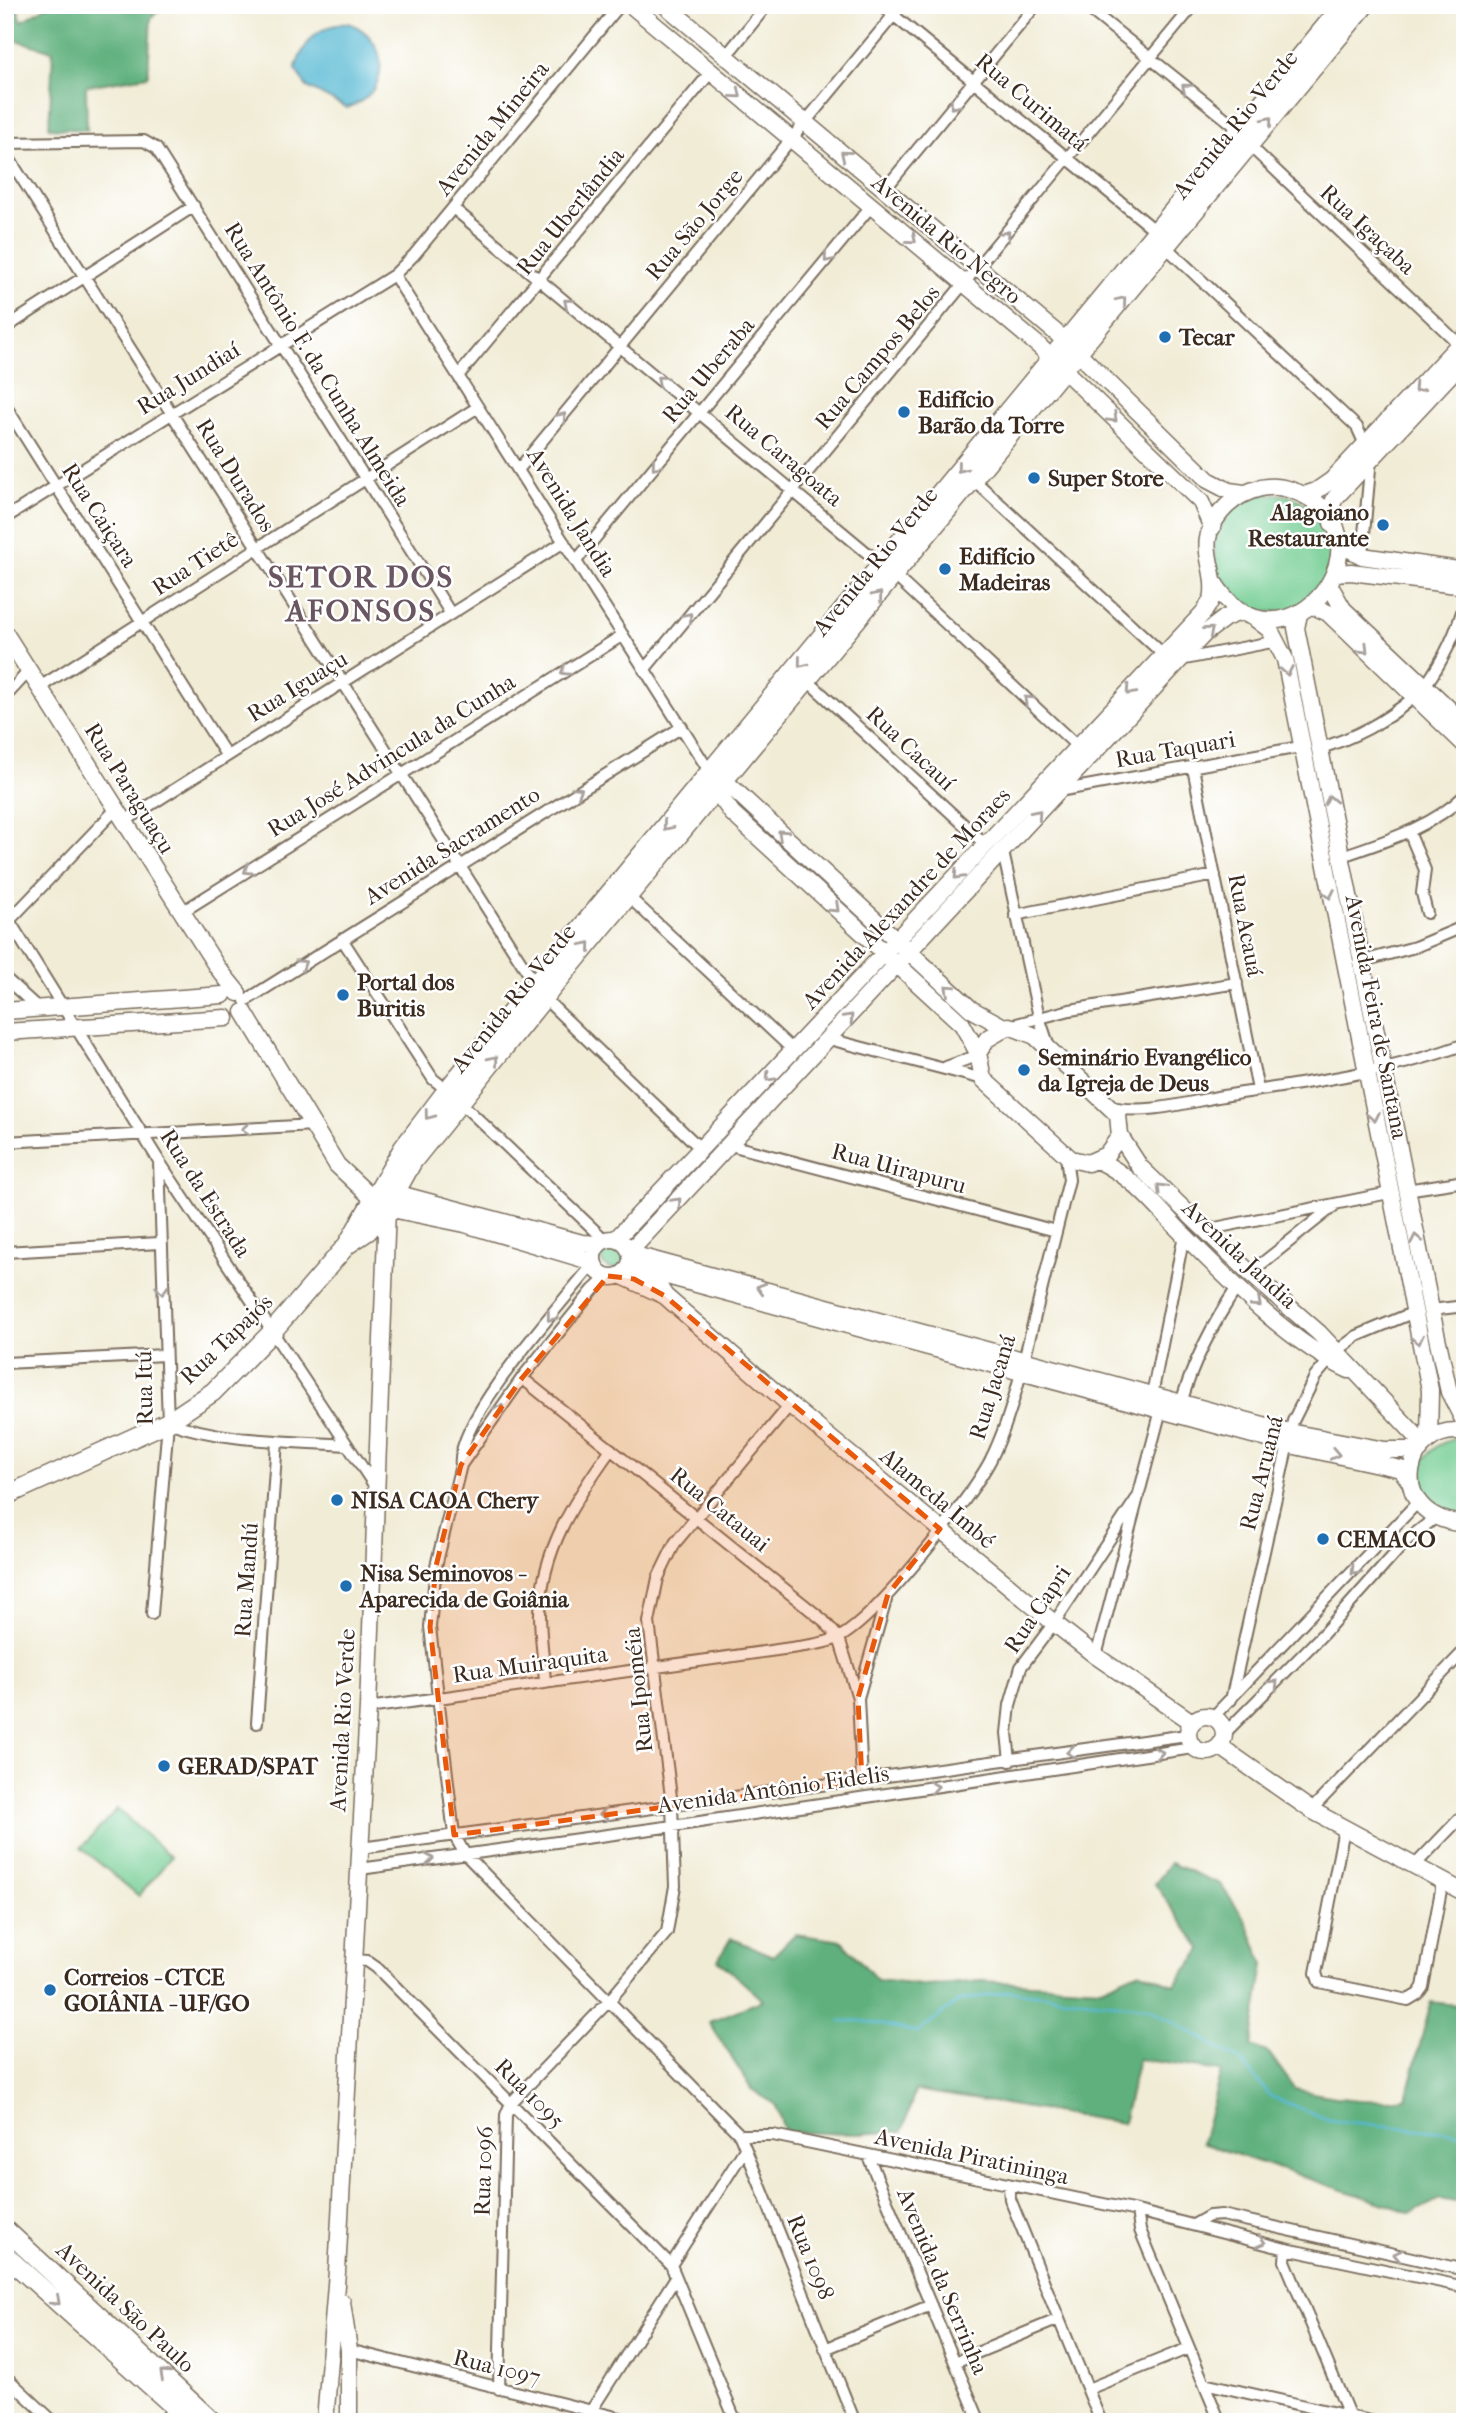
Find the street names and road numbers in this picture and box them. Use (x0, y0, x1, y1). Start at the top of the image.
street label: Avenida Rio Verde (1167, 45, 1304, 205)
street label: Rua Curimatá (970, 47, 1094, 157)
street label: Avenida Mineira (429, 56, 555, 202)
street label: Rua Uberlândia (511, 142, 630, 280)
street label: Rua São Jorge (640, 163, 749, 285)
street label: Avenida Rio Negro (866, 168, 1027, 310)
street label: Rua Igaçaba (1315, 179, 1421, 280)
street label: Rua Antônio F. da Cunha Almeida (219, 217, 417, 512)
street label: Rua Campos Belos (809, 280, 946, 435)
street label: Rua Uberaba (656, 312, 761, 429)
street label: Rua Jundiaí (132, 336, 245, 421)
street label: Rua Caragoata (720, 398, 848, 512)
street label: Rua Durados (190, 414, 281, 537)
street label: Avenida Jandia (521, 442, 622, 582)
street label: Rua Caiçara (56, 458, 143, 573)
street label: Avenida Rio Verde (807, 482, 944, 642)
street label: Rua Tietê (147, 526, 244, 601)
street label: Rua Iguaçu (242, 645, 352, 728)
street label: Rua José Advincula da Cunha (262, 668, 520, 843)
street label: Rua Cacauí (861, 700, 961, 796)
street label: Rua Paraguaçu (79, 718, 181, 859)
street label: Rua Taquari (1113, 726, 1237, 773)
street label: Avenida Sacramento (359, 781, 545, 911)
street label: Avenida Alexandre de Moraes (796, 782, 1016, 1015)
street label: Rua Acauá (1222, 871, 1269, 979)
street label: Avenida Feira de Santana (1339, 892, 1413, 1142)
street label: Avenida Rio Verde (445, 919, 582, 1079)
street label: Rua da Estrada (154, 1124, 257, 1263)
street label: Rua Uirapuru (829, 1138, 969, 1199)
street label: Avenida Jandia (1176, 1194, 1303, 1315)
street label: Rua Tapajós (174, 1289, 278, 1390)
street label: Rua Jacaná (964, 1331, 1021, 1443)
street label: Rua Itú (130, 1350, 159, 1426)
street label: Rua Aruaná (1234, 1413, 1289, 1533)
street label: Alameda Imbé (874, 1442, 1001, 1554)
street label: Rua Catauai (664, 1461, 775, 1558)
street label: Rua Mandú (229, 1522, 264, 1638)
street label: Rua Capri (998, 1560, 1077, 1658)
street label: Rua Ipoméia (618, 1626, 658, 1754)
street label: Avenida Rio Verde (324, 1628, 361, 1813)
street label: Rua Muiraquita (451, 1640, 610, 1689)
street label: Avenida Antônio Fidelis (654, 1760, 891, 1819)
street label: Rua 1095 (489, 2053, 570, 2134)
street label: Avenida Piratininga (872, 2123, 1072, 2190)
street label: Rua 1096 (468, 2125, 499, 2217)
street label: Avenida da Serrinha (891, 2183, 994, 2379)
street label: Rua 1098 (781, 2211, 840, 2304)
street label: Avenida São Paulo (50, 2236, 200, 2378)
street label: Rua 1097 (451, 2344, 543, 2391)

